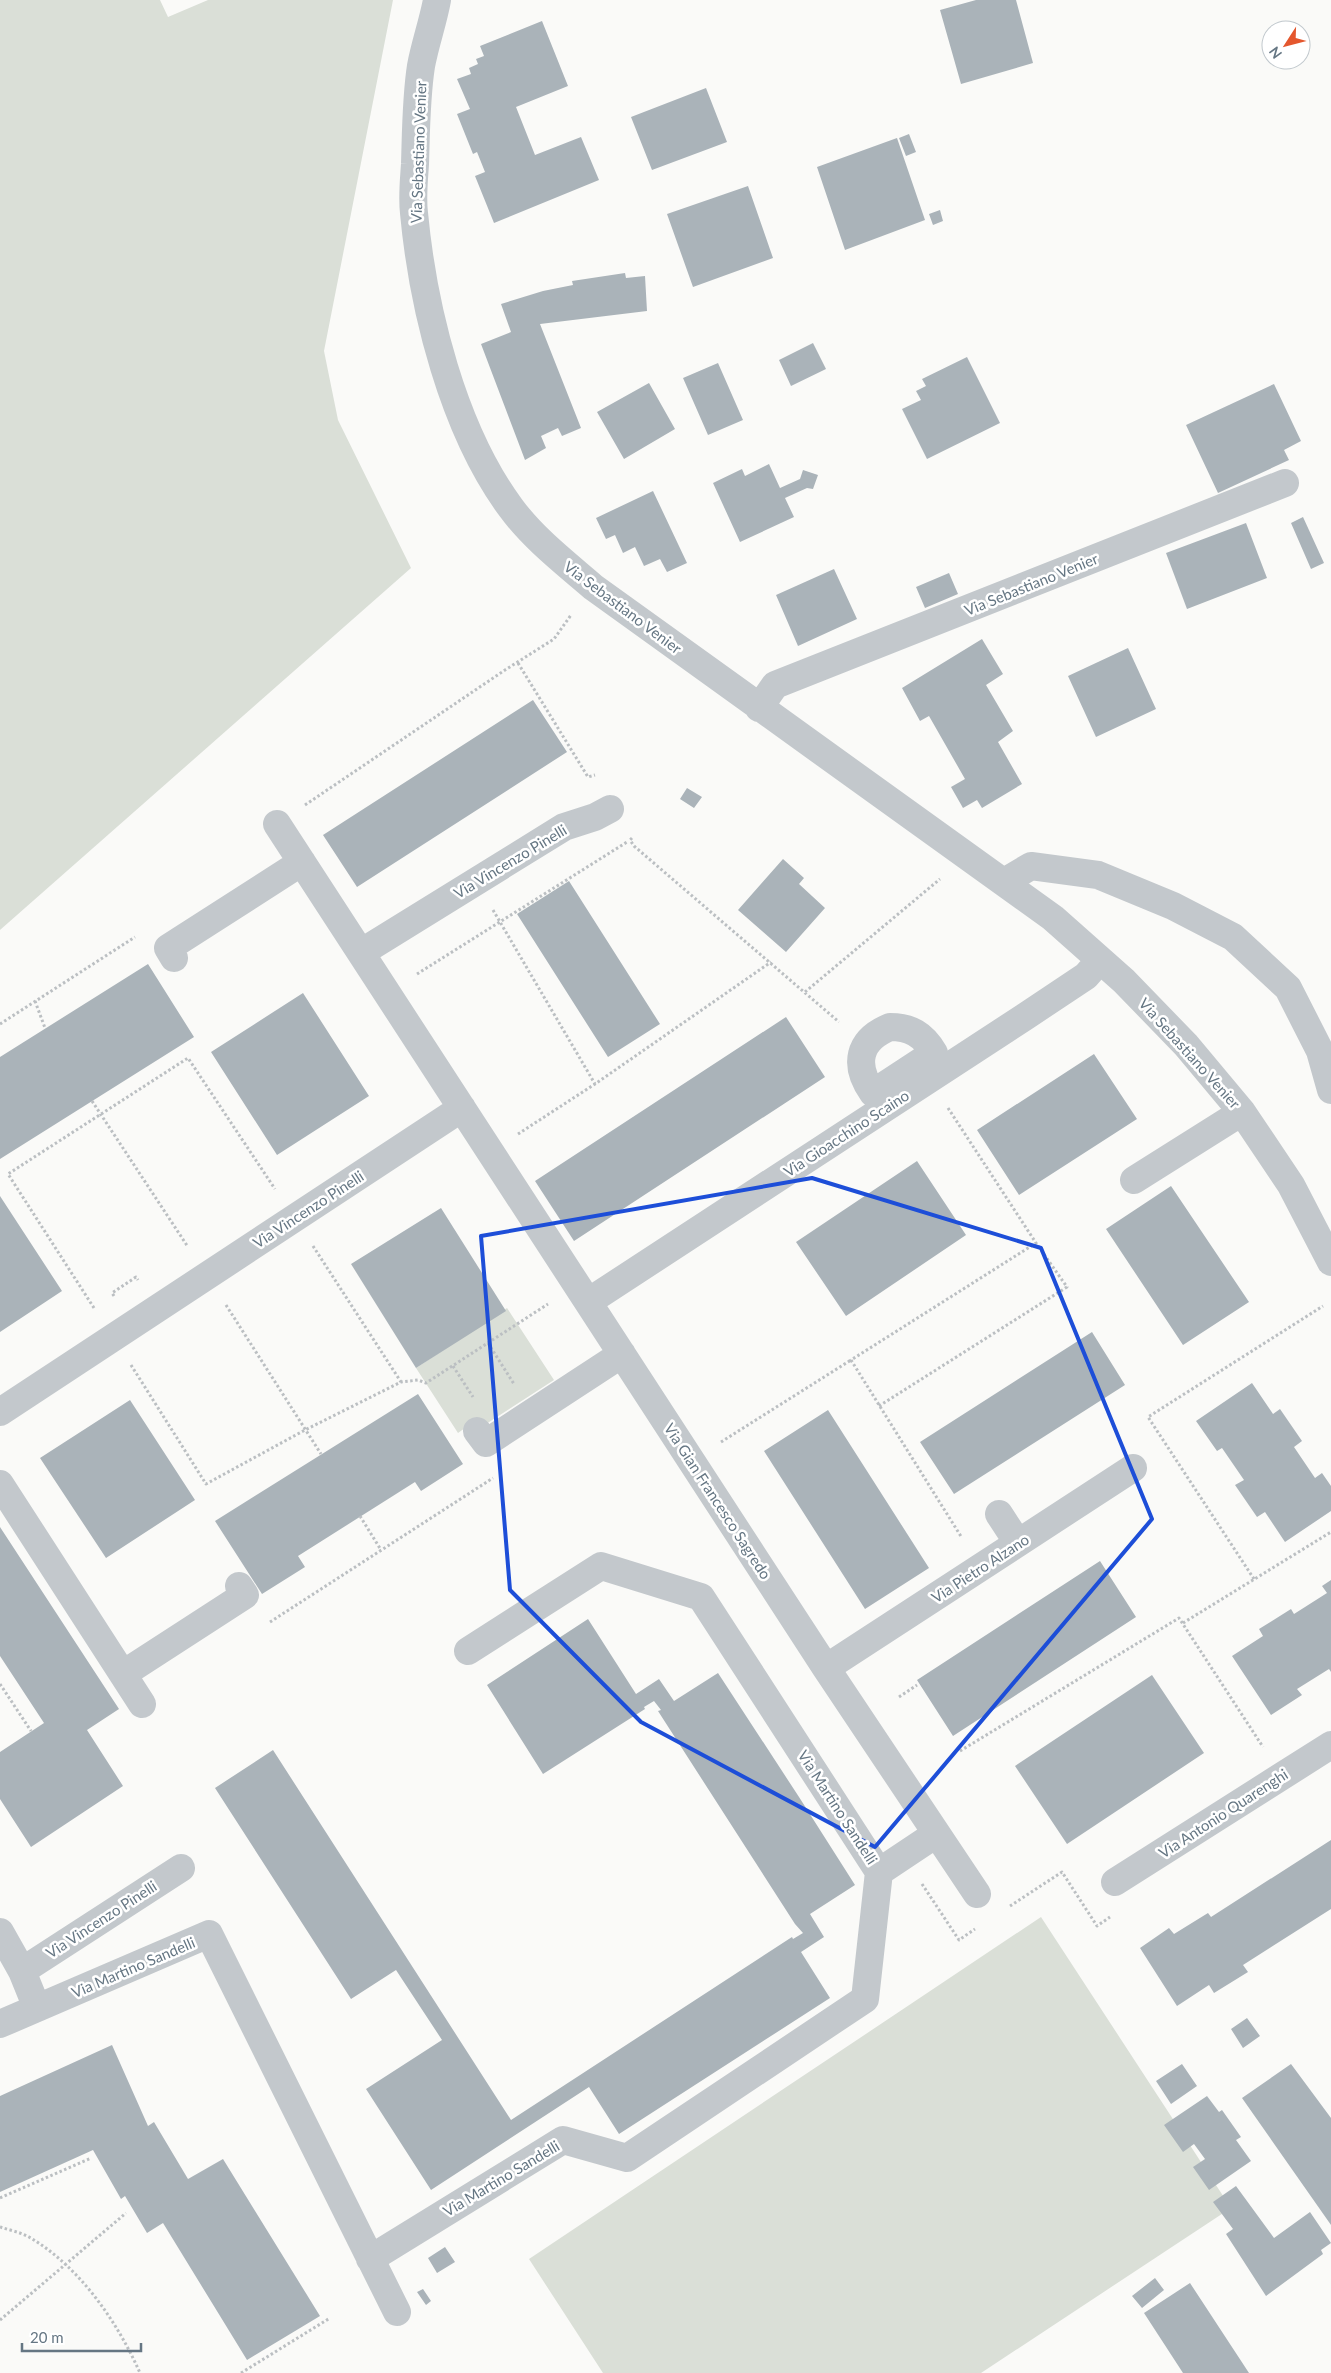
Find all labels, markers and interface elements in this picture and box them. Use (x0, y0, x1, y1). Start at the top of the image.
north arrow (1261, 20, 1311, 70)
text: N (1265, 44, 1285, 62)
street label: Via Sebastiano Venier (407, 80, 430, 224)
street label: Via Sebastiano Venier (962, 549, 1101, 619)
street label: Via Sebastiano Venier (561, 557, 686, 657)
street label: Via Vincenzo Pinelli (450, 820, 570, 902)
street label: Via Sebastiano Venier (1136, 994, 1245, 1112)
street label: Via Gioacchino Scaino (780, 1086, 912, 1180)
street label: Via Vincenzo Pinelli (249, 1166, 367, 1252)
street label: Via Gian Francesco Sagredo (661, 1420, 775, 1582)
street label: Via Pietro Alzano (928, 1530, 1032, 1606)
street label: Via Martino Sandelli (794, 1747, 882, 1867)
street label: Via Antonio Quarenghi (1155, 1765, 1291, 1861)
street label: Via Vincenzo Pinelli (42, 1876, 160, 1962)
street label: Via Martino Sandelli (69, 1933, 197, 2001)
street label: Via Martino Sandelli (440, 2136, 562, 2220)
scale bar (22, 2320, 141, 2352)
text: 20 m (30, 2328, 64, 2346)

